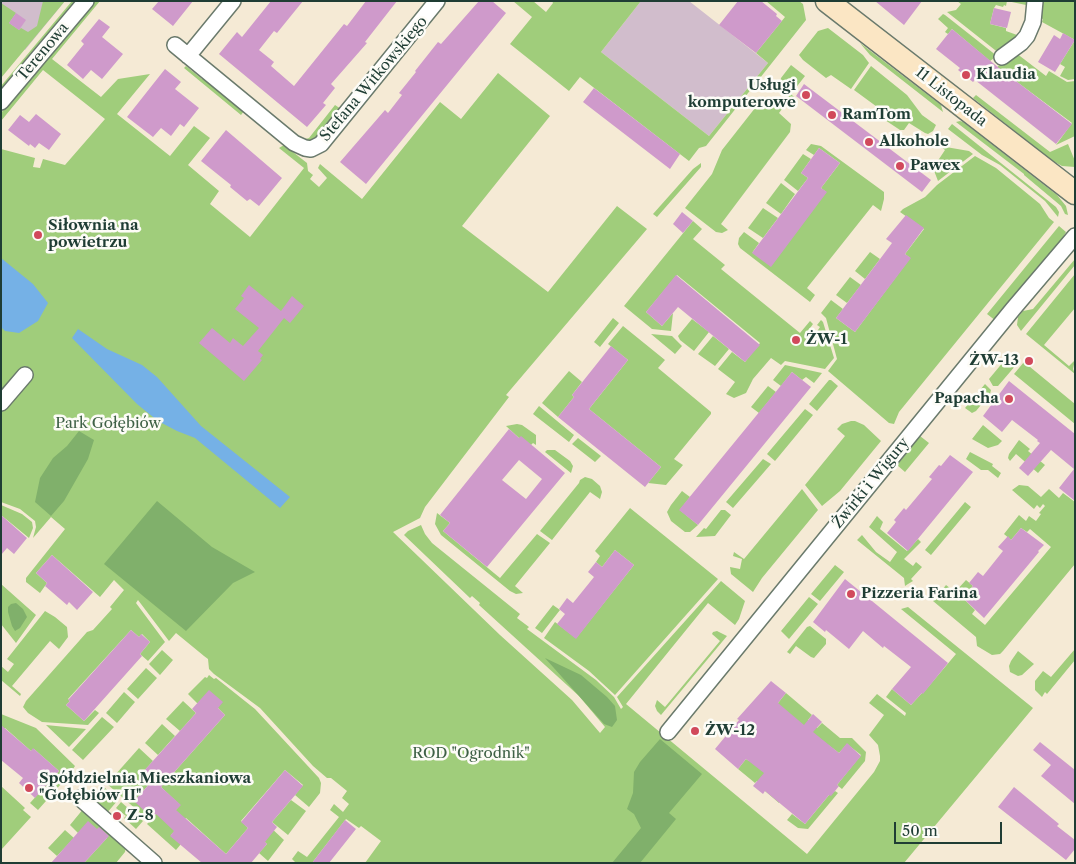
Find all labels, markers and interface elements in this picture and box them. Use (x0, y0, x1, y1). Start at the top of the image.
street label: Stefana Witkowskiego (316, 13, 432, 145)
street label: Terenowa (13, 19, 73, 85)
street label: 11 Listopada (912, 63, 990, 131)
place label: Klaudia (976, 66, 1036, 84)
marker: Klaudia (960, 69, 972, 81)
place label: Usługi komputerowe (688, 77, 796, 112)
marker: Usługi komputerowe (800, 89, 812, 101)
place label: RamTom (842, 106, 911, 124)
marker: RamTom (826, 109, 838, 121)
place label: Alkohole (879, 133, 949, 151)
marker: Alkohole (863, 136, 875, 148)
place label: Pawex (910, 157, 960, 175)
marker: Pawex (894, 160, 906, 172)
place label: Siłownia na powietrzu (48, 217, 139, 252)
marker: Siłownia na powietrzu (32, 229, 44, 241)
place label: ŻW-1 (806, 331, 847, 349)
marker: ŻW-1 (790, 334, 802, 346)
place label: ŻW-13 (969, 352, 1019, 370)
marker: ŻW-13 (1023, 355, 1035, 367)
place label: Papacha (934, 390, 999, 408)
marker: Papacha (1003, 393, 1015, 405)
park label: Park Gołębiów (55, 415, 161, 433)
street label: Żwirki i Wigury (829, 434, 913, 532)
place label: Pizzeria Farina (861, 585, 978, 603)
marker: Pizzeria Farina (845, 588, 857, 600)
place label: ŻW-12 (705, 722, 755, 740)
marker: ŻW-12 (689, 725, 701, 737)
park label: ROD "Ogrodnik" (412, 745, 530, 763)
place label: Spółdzielnia Mieszkaniowa "Gołębiów II" (39, 770, 251, 805)
marker: Spółdzielnia Mieszkaniowa "Gołębiów II" (23, 782, 35, 794)
place label: Z-8 (127, 807, 154, 825)
marker: Z-8 (111, 810, 123, 822)
scale bar (896, 812, 1004, 844)
text: 50 m (902, 821, 938, 840)

